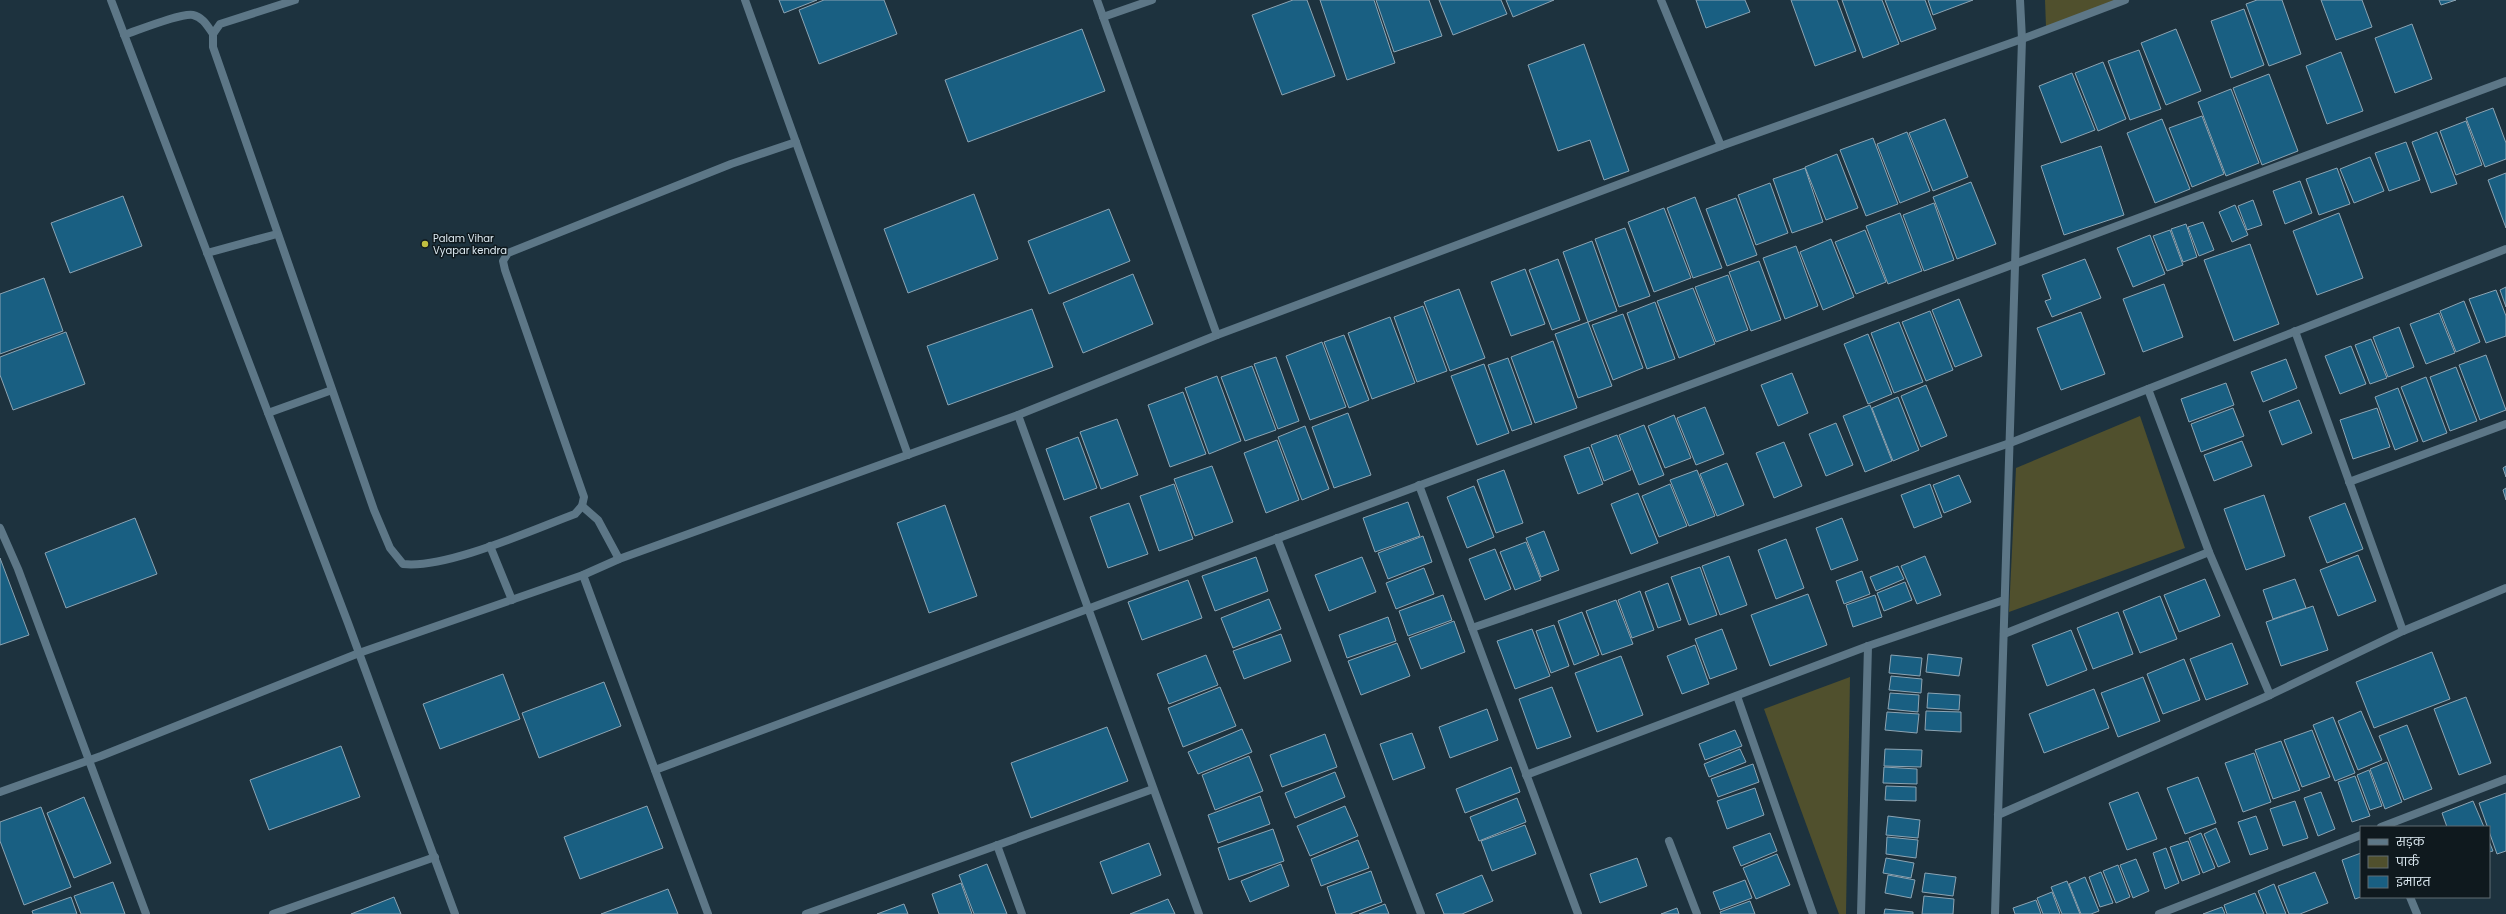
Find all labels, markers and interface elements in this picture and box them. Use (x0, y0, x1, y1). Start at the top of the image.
place label: Palam Vihar Vyapar kendra (433, 231, 507, 258)
marker: Palam Vihar Vyapar kendra (420, 239, 430, 249)
legend (2360, 826, 2490, 898)
text: सड़क (2395, 833, 2426, 850)
text: पार्क (2395, 853, 2420, 870)
text: इमारत (2395, 873, 2431, 890)

